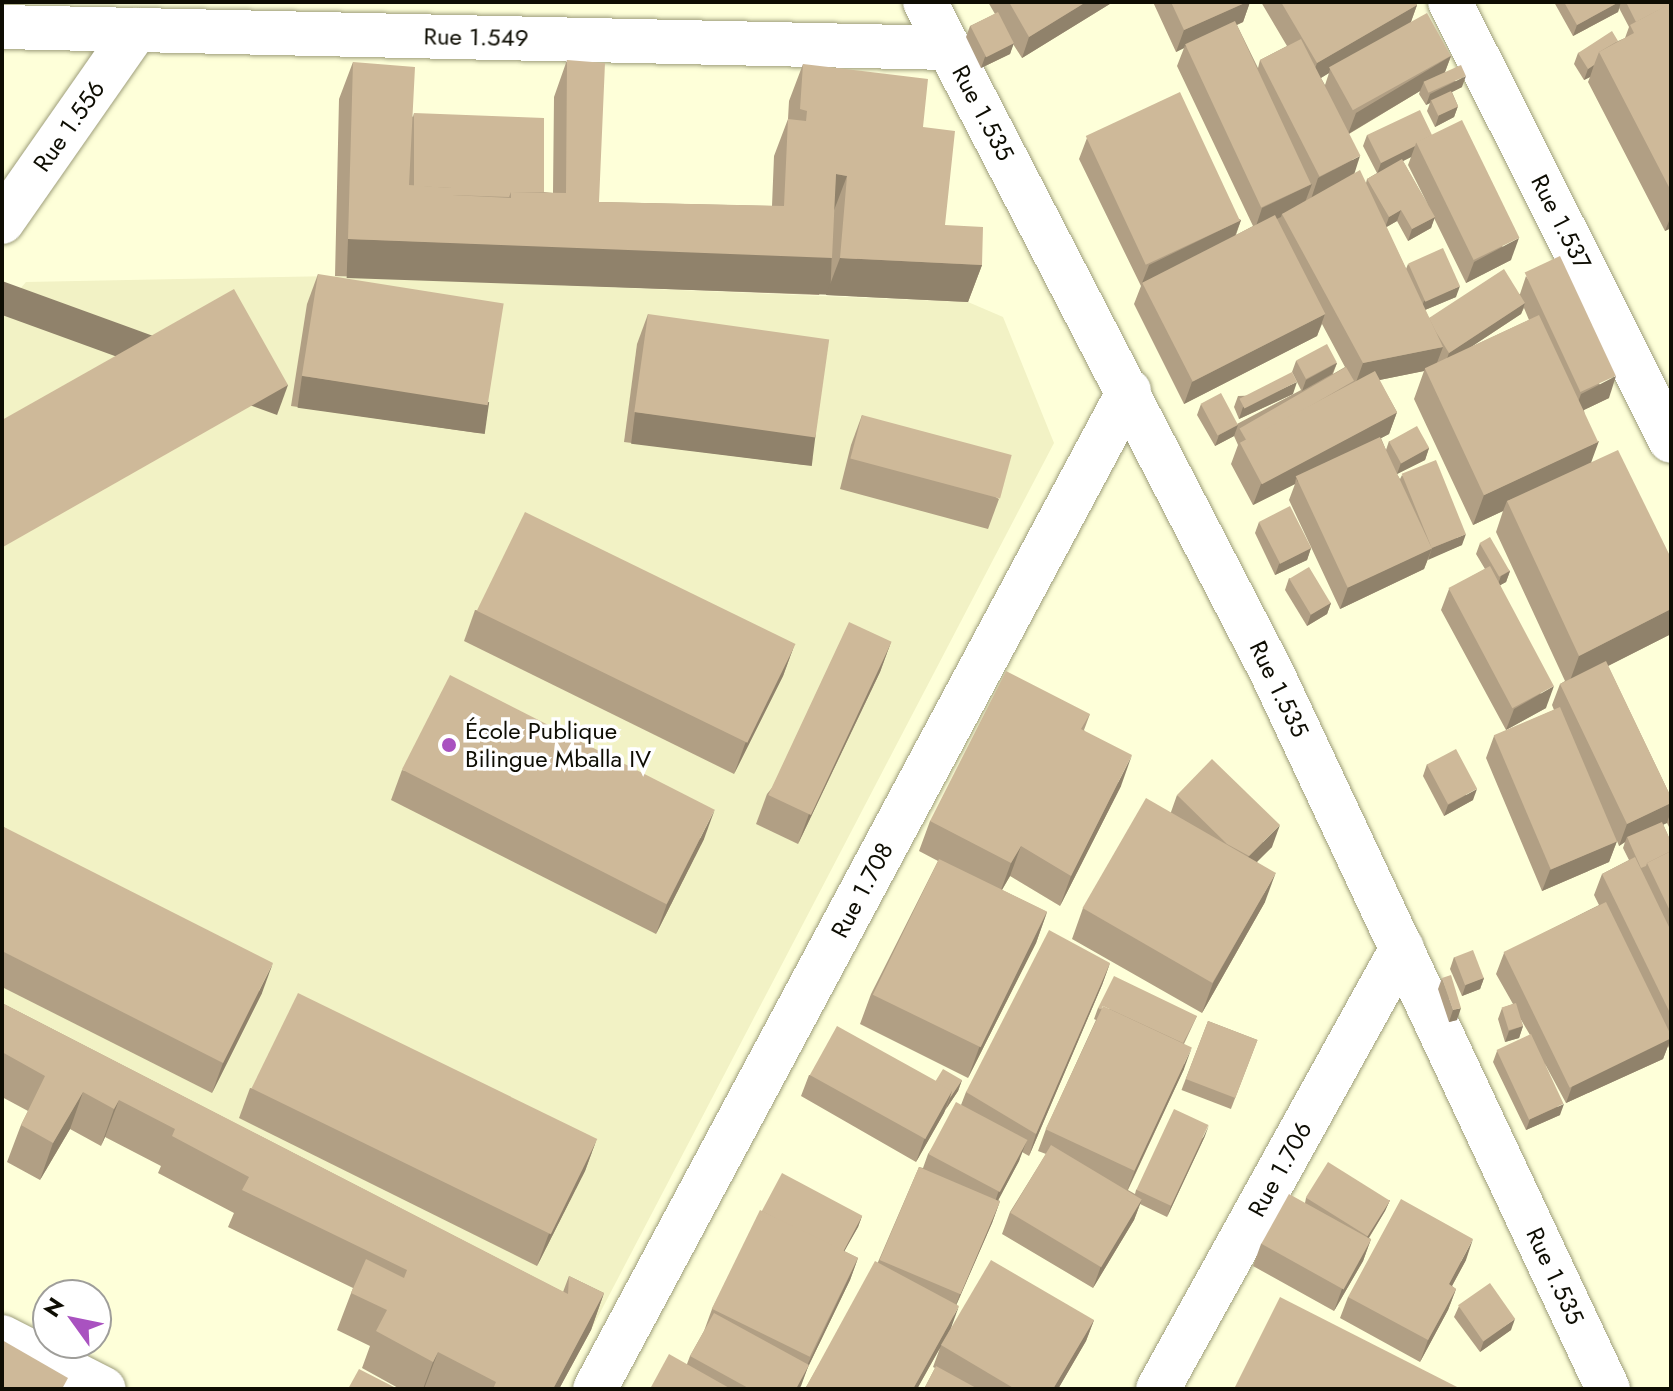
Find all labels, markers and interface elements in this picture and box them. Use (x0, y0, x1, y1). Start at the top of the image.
street label: Rue 1.549 (423, 22, 529, 52)
street label: Rue 1.535 (946, 60, 1020, 166)
street label: Rue 1.556 (27, 75, 111, 177)
street label: Rue 1.537 (1525, 170, 1597, 274)
street label: Rue 1.535 (1243, 636, 1315, 742)
place label: École Publique Bilingue Mballa IV (465, 717, 651, 773)
marker: École Publique Bilingue Mballa IV (440, 736, 458, 754)
street label: Rue 1.708 (825, 837, 899, 943)
street label: Rue 1.706 (1242, 1116, 1318, 1222)
street label: Rue 1.535 (1520, 1223, 1590, 1329)
north arrow (32, 1279, 112, 1359)
text: N (35, 1291, 72, 1323)

